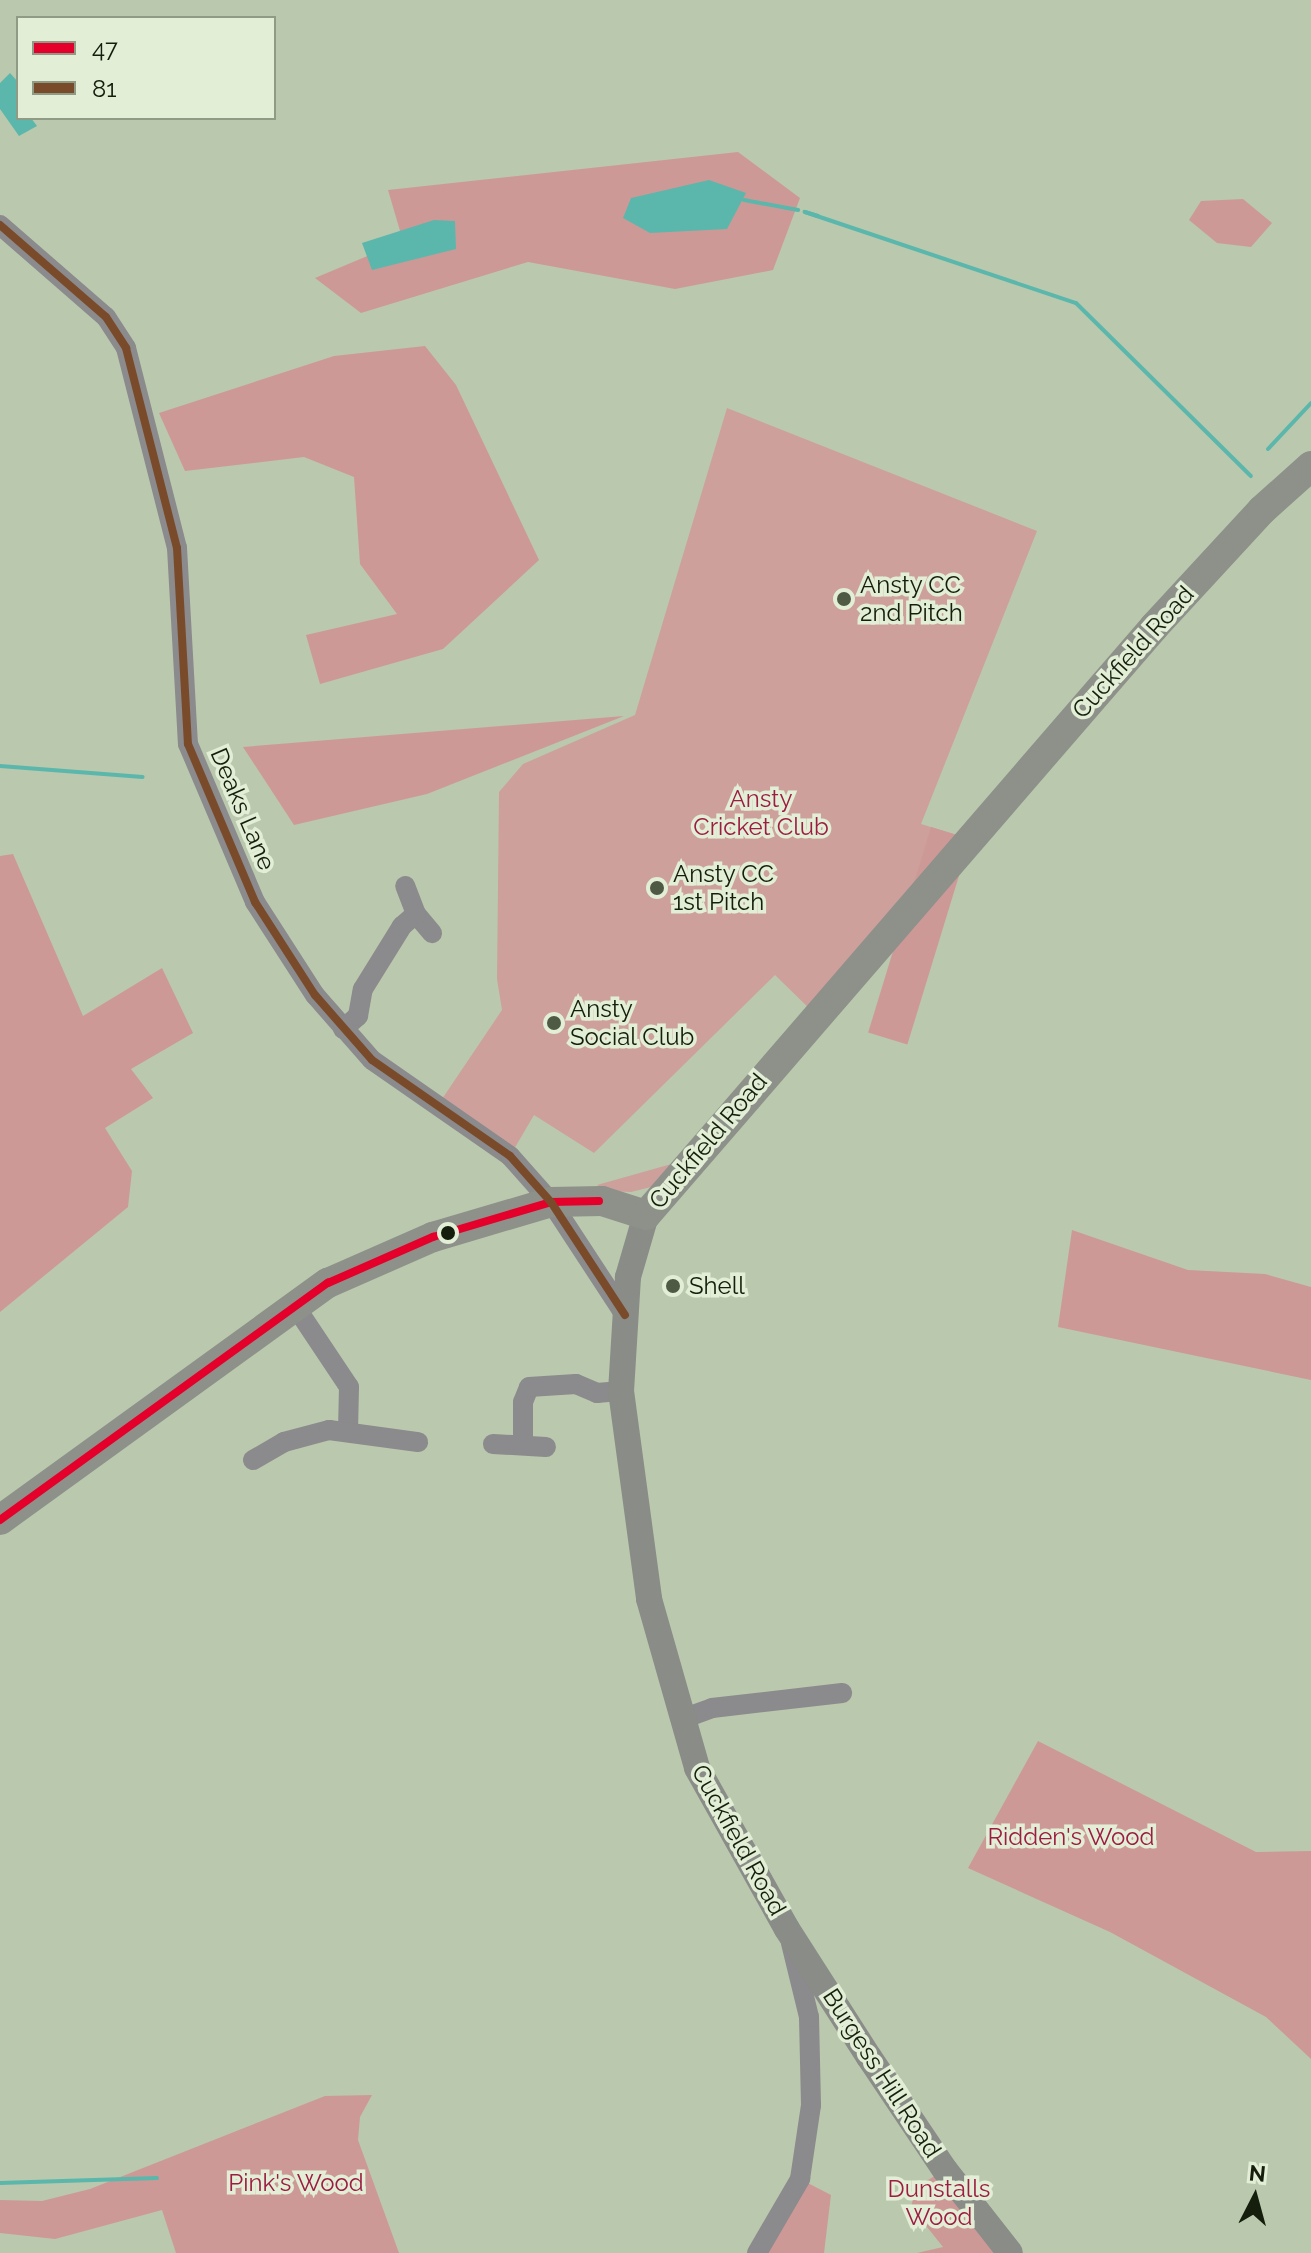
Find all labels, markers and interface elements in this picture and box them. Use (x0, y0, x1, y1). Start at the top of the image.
legend (16, 16, 276, 120)
text: 47 (92, 34, 118, 63)
text: 81 (92, 74, 117, 103)
place label: Ansty CC 2nd Pitch (860, 571, 963, 627)
street label: Cuckfield Road (1066, 580, 1200, 724)
marker: Ansty CC 2nd Pitch (835, 590, 853, 608)
street label: Deaks Lane (204, 744, 282, 874)
park label: Ansty Cricket Club (693, 785, 829, 841)
place label: Ansty CC 1st Pitch (673, 860, 775, 916)
marker: Ansty CC 1st Pitch (648, 879, 666, 897)
place label: Ansty Social Club (570, 995, 695, 1051)
marker: Ansty Social Club (545, 1014, 563, 1032)
street label: Cuckfield Road (643, 1067, 773, 1215)
unlabelled marker (440, 1225, 456, 1241)
place label: Shell (689, 1272, 745, 1300)
marker: Shell (664, 1277, 682, 1295)
street label: Cuckfield Road (686, 1760, 792, 1920)
park label: Ridden's Wood (987, 1823, 1155, 1851)
street label: Burgess Hill Road (816, 1983, 948, 2163)
north arrow (1215, 2157, 1295, 2237)
text: N (1248, 2159, 1267, 2187)
park label: Pink's Wood (228, 2169, 364, 2197)
park label: Dunstalls Wood (888, 2175, 990, 2231)

